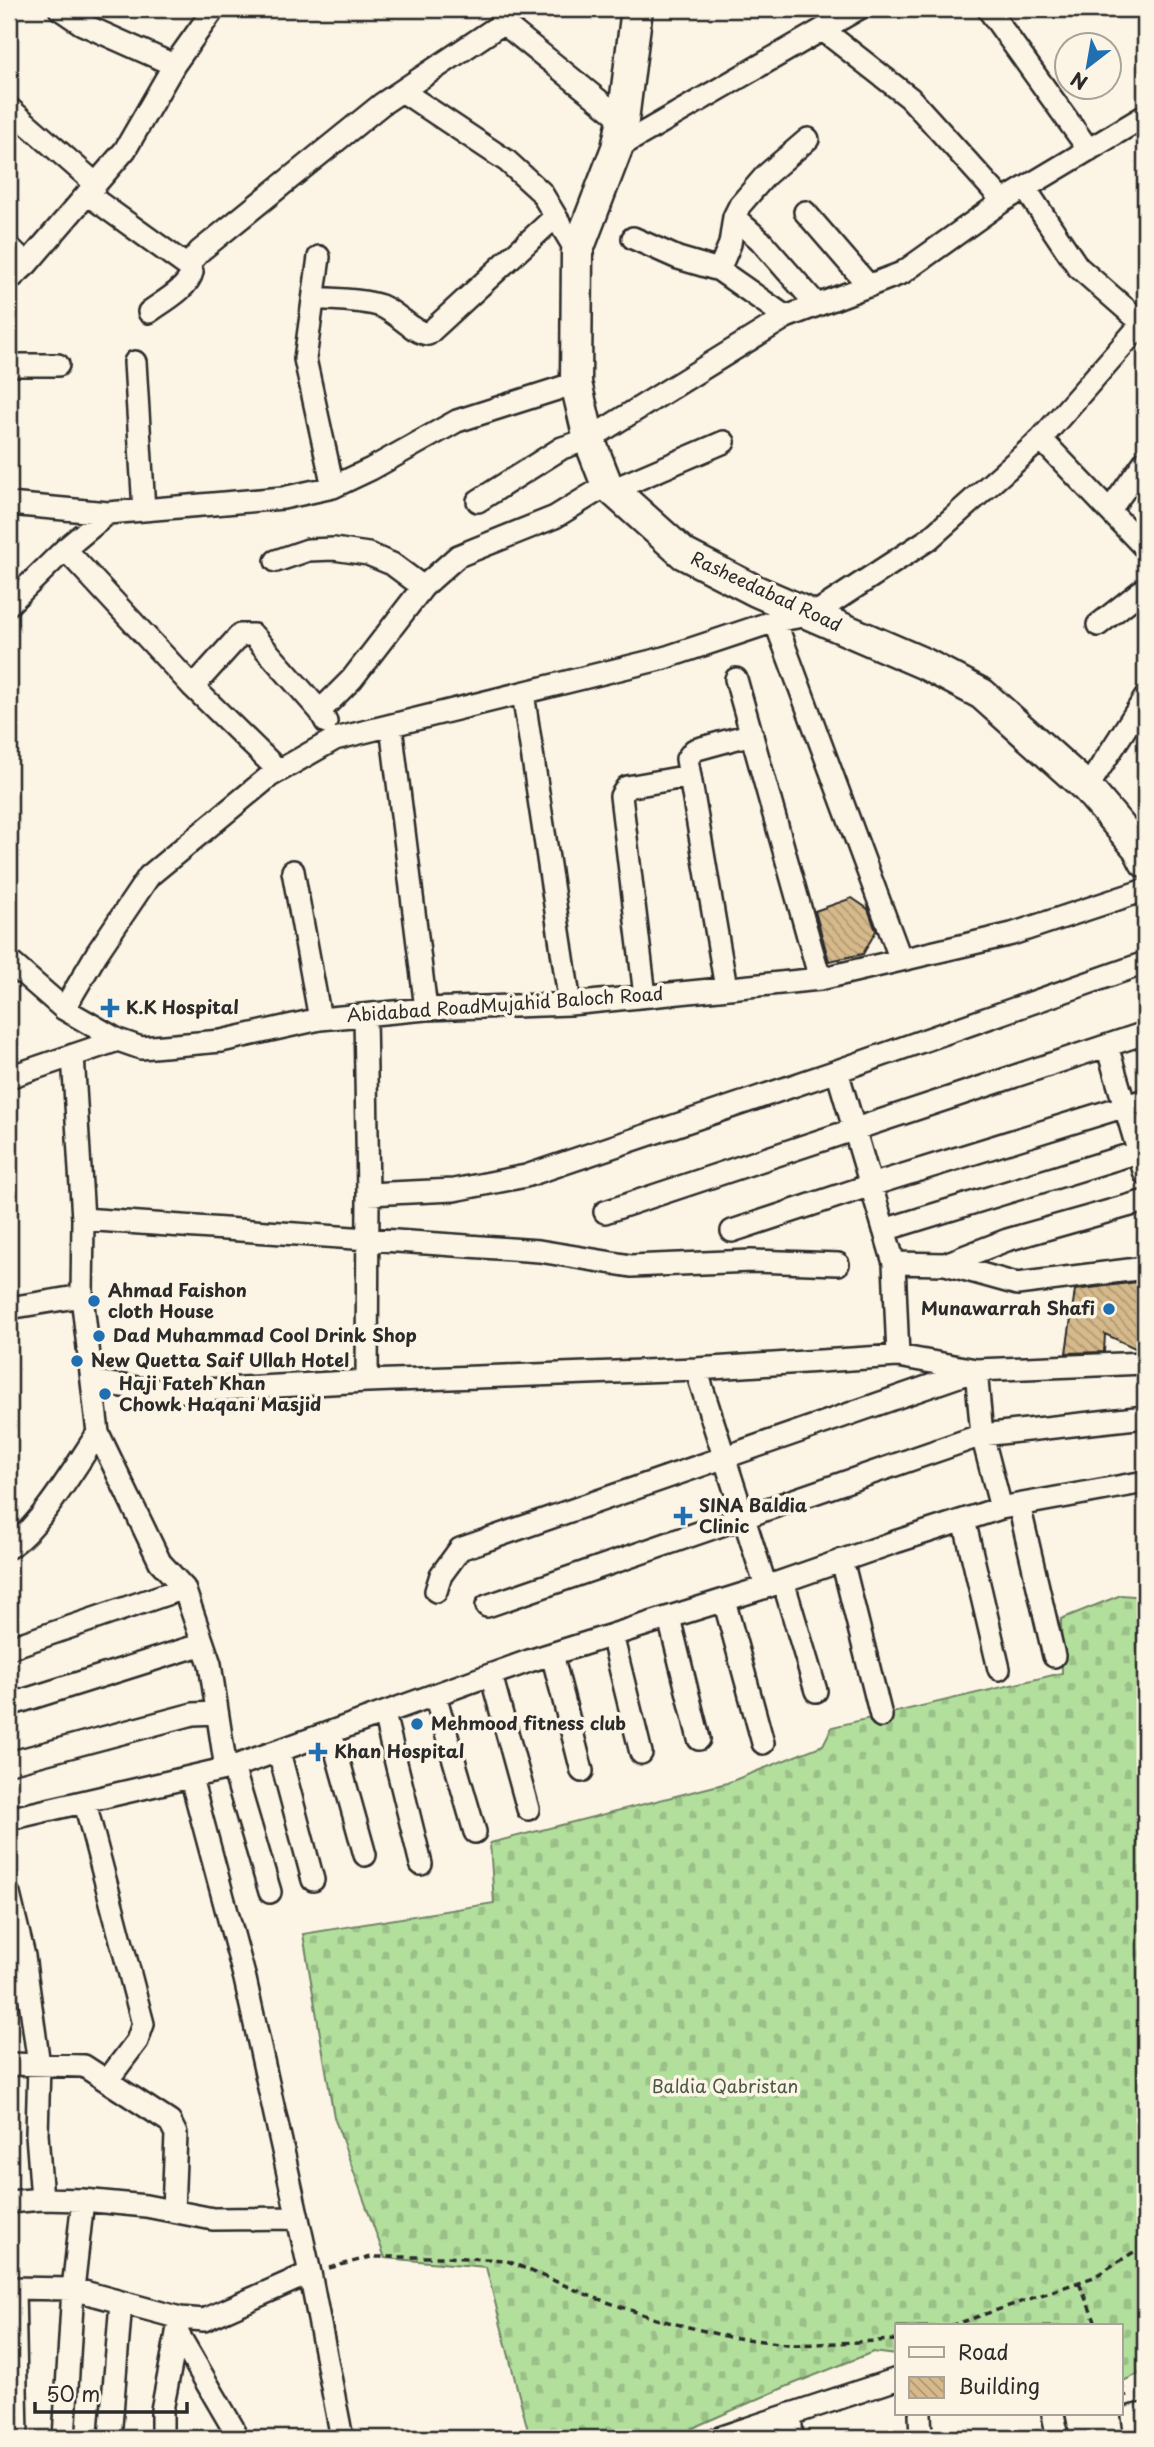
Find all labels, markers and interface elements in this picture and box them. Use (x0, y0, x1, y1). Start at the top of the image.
north arrow (1052, 32, 1122, 102)
text: N (1065, 66, 1092, 97)
street label: Rasheedabad Road (687, 544, 847, 638)
street label: Abidabad RoadMujahid Baloch Road (346, 979, 664, 1028)
place label: K.K Hospital (126, 993, 239, 1020)
marker: K.K Hospital (100, 998, 120, 1018)
place label: Ahmad Faishon cloth House (108, 1276, 247, 1324)
marker: Ahmad Faishon cloth House (86, 1293, 102, 1309)
place label: Munawarrah Shafi (921, 1294, 1095, 1321)
marker: Munawarrah Shafi (1101, 1301, 1117, 1317)
place label: Dad Muhammad Cool Drink Shop (113, 1321, 417, 1348)
marker: Dad Muhammad Cool Drink Shop (91, 1328, 107, 1344)
place label: New Quetta Saif Ullah Hotel (91, 1346, 349, 1373)
marker: New Quetta Saif Ullah Hotel (69, 1353, 85, 1369)
place label: Haji Fateh Khan Chowk Haqani Masjid (119, 1369, 321, 1417)
marker: Haji Fateh Khan Chowk Haqani Masjid (97, 1386, 113, 1402)
place label: SINA Baldia Clinic (699, 1491, 808, 1539)
marker: SINA Baldia Clinic (673, 1506, 693, 1526)
place label: Mehmood fitness club (431, 1709, 626, 1736)
marker: Mehmood fitness club (409, 1716, 425, 1732)
place label: Khan Hospital (334, 1737, 464, 1764)
marker: Khan Hospital (308, 1742, 328, 1762)
park label: Baldia Qabristan (652, 2072, 798, 2099)
legend (895, 2324, 1122, 2416)
text: Road (958, 2335, 1009, 2367)
text: Building (958, 2369, 1040, 2401)
scale bar (35, 2370, 187, 2414)
text: 50 m (46, 2377, 100, 2409)

